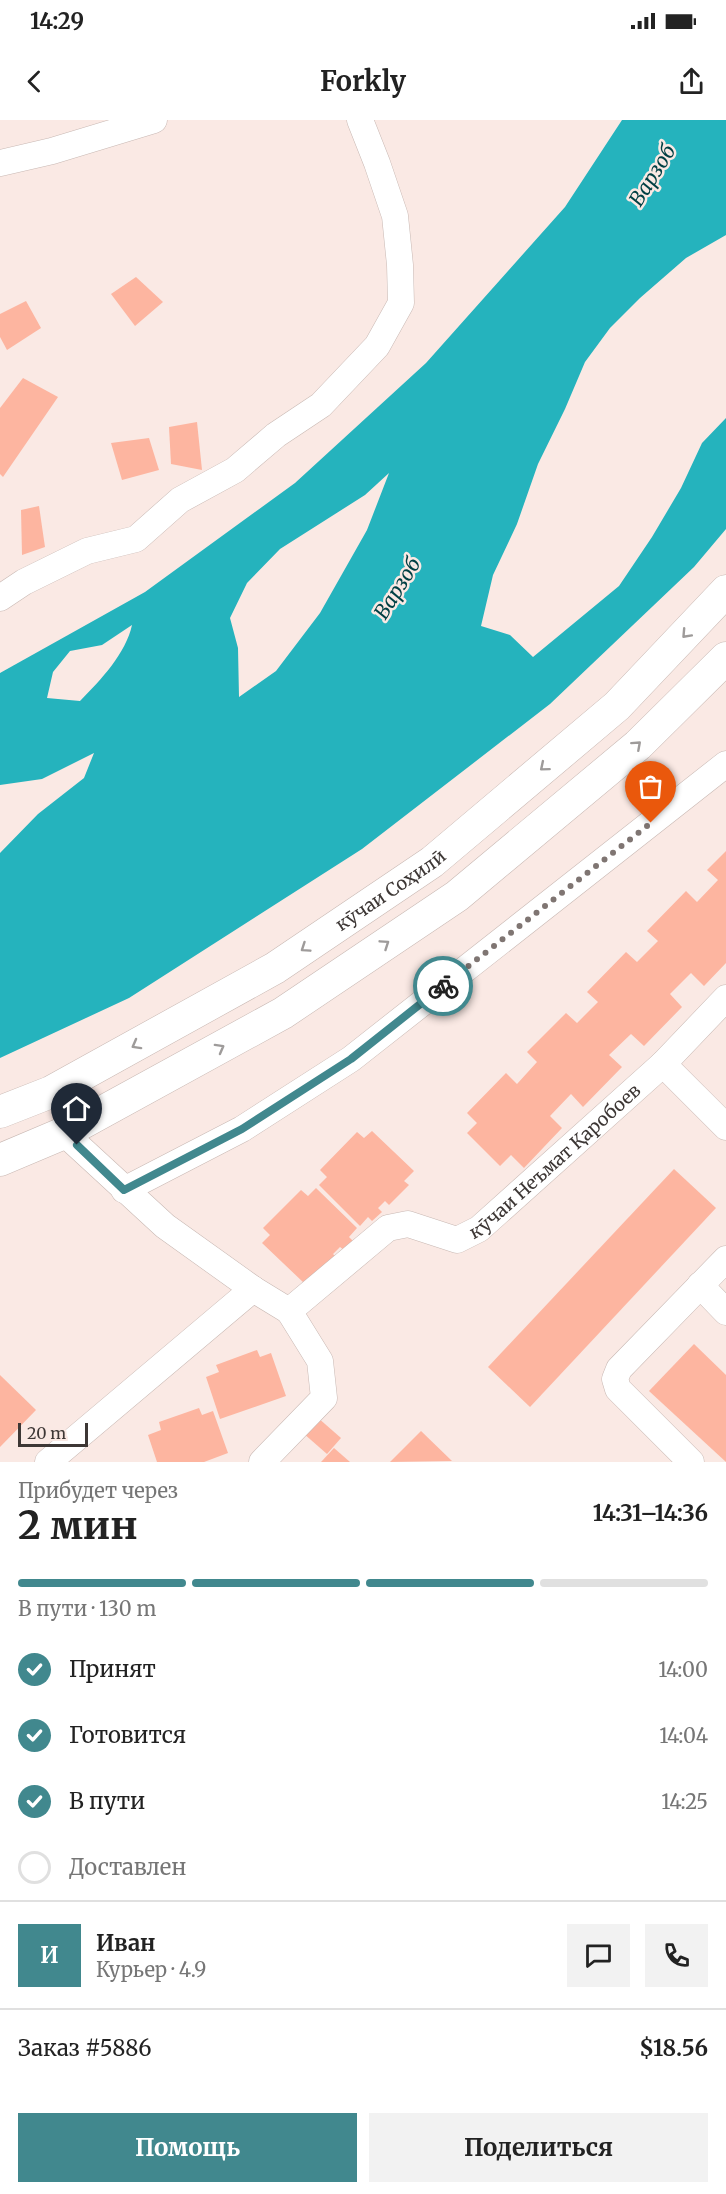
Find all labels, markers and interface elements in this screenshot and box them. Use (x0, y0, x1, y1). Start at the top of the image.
text: 14:29 (30, 7, 84, 35)
text: Forkly (320, 64, 406, 98)
icon: back (18, 65, 51, 98)
icon: share (675, 65, 708, 98)
water label: Варзоб (623, 139, 681, 210)
water label: Варзоб (368, 552, 426, 623)
one-way arrow (682, 627, 693, 637)
one-way arrow (630, 741, 641, 752)
one-way arrow (540, 760, 551, 771)
pin (625, 761, 676, 823)
icon: bag (634, 770, 667, 803)
street label: кӯчаи Соҳилӣ (331, 844, 450, 936)
one-way arrow (301, 940, 311, 952)
one-way arrow (379, 940, 390, 951)
courier (413, 956, 473, 1016)
icon: bike (427, 970, 460, 1003)
one-way arrow (132, 1038, 142, 1049)
one-way arrow (214, 1043, 224, 1055)
street label: кӯчаи Неъмат Қаробоев (465, 1078, 645, 1244)
pin (51, 1083, 102, 1145)
icon: home (60, 1092, 93, 1125)
scale bar (18, 1420, 88, 1448)
text: 20 m (27, 1423, 66, 1443)
text: Прибудет через (18, 1478, 178, 1503)
text: 14:31–14:36 (593, 1499, 708, 1527)
text: 2 мин (18, 1501, 138, 1550)
text: В пути · 130 m (18, 1596, 156, 1621)
icon: check (18, 1653, 51, 1686)
text: Принят (69, 1655, 156, 1683)
text: 14:00 (658, 1657, 708, 1682)
icon: check (18, 1719, 51, 1752)
text: Готовится (69, 1721, 186, 1749)
text: 14:04 (659, 1723, 708, 1748)
icon: check (18, 1785, 51, 1818)
text: В пути (69, 1787, 145, 1815)
text: 14:25 (661, 1789, 708, 1814)
text: Доставлен (69, 1853, 186, 1881)
button: chat (567, 1924, 630, 1987)
button: phone (645, 1924, 708, 1987)
text: Иван (96, 1929, 156, 1957)
text: И (40, 1941, 59, 1969)
text: Курьер · 4.9 (96, 1957, 206, 1982)
text: Заказ #5886 (18, 2034, 152, 2062)
text: $18.56 (639, 2034, 708, 2062)
button: Помощь (18, 2113, 357, 2182)
button: Поделиться (369, 2113, 708, 2182)

